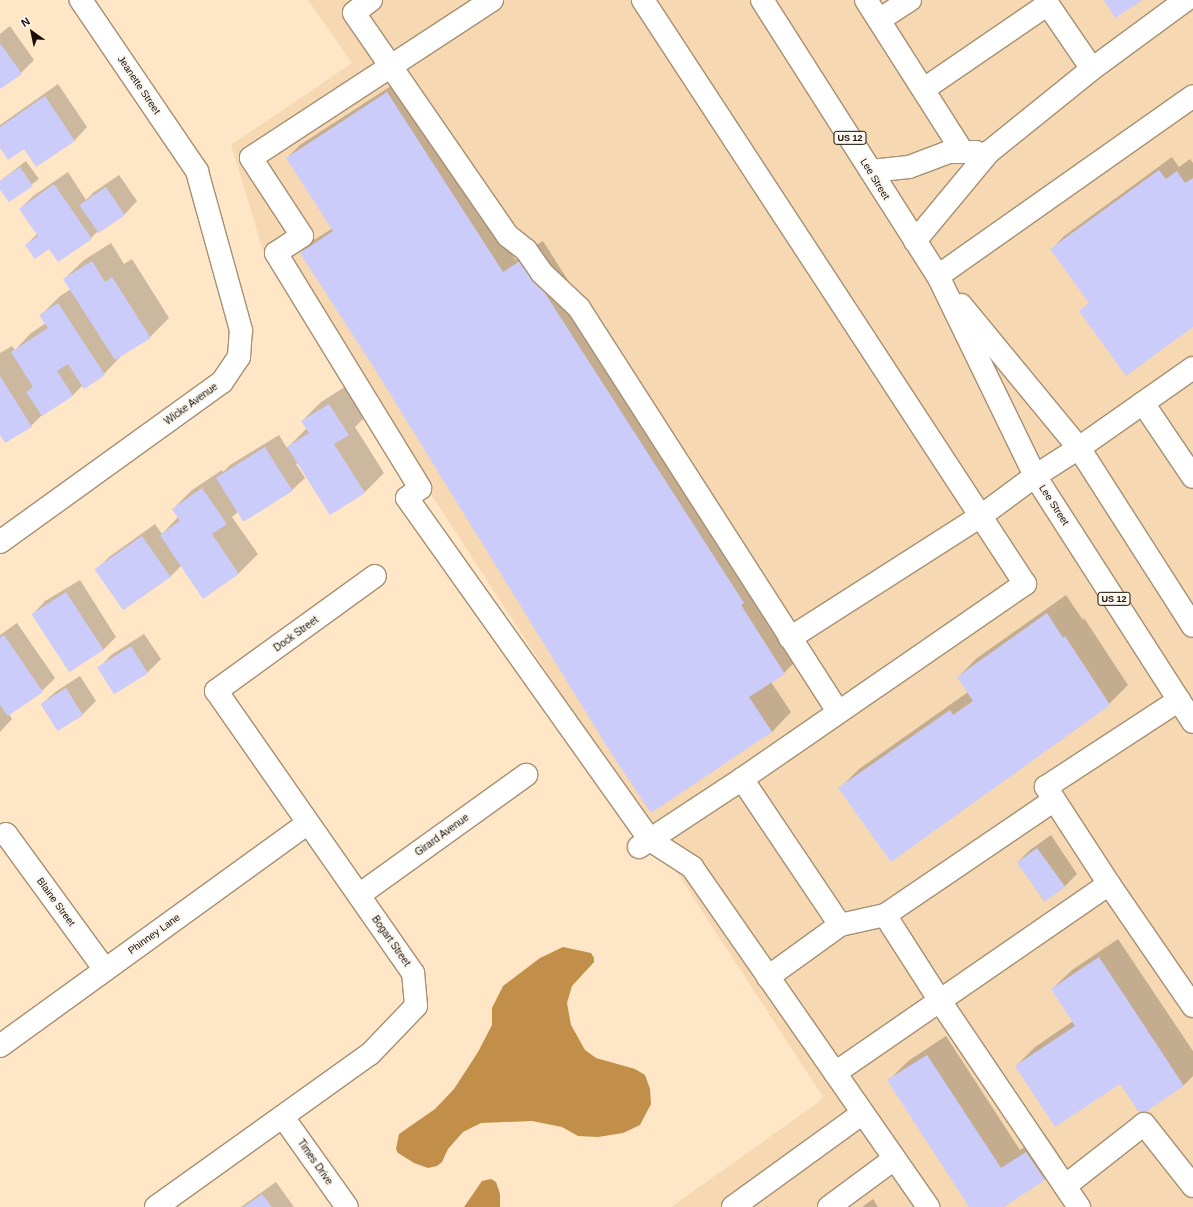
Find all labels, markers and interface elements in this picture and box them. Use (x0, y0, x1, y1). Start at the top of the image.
north arrow (12, 12, 52, 52)
text: N (19, 15, 32, 29)
street label: Jeanette Street (115, 54, 163, 116)
road number: US 12 (833, 131, 867, 145)
street label: Lee Street (858, 156, 892, 202)
street label: Wicke Avenue (162, 380, 220, 428)
street label: Lee Street (1036, 482, 1072, 528)
road number: US 12 (1097, 592, 1131, 606)
street label: Dock Street (271, 614, 321, 654)
street label: Girard Avenue (412, 811, 472, 859)
street label: Blaine Street (34, 875, 78, 929)
street label: Phinney Lane (126, 911, 182, 957)
street label: Bogart Street (369, 913, 413, 969)
street label: Times Drive (295, 1137, 335, 1187)

